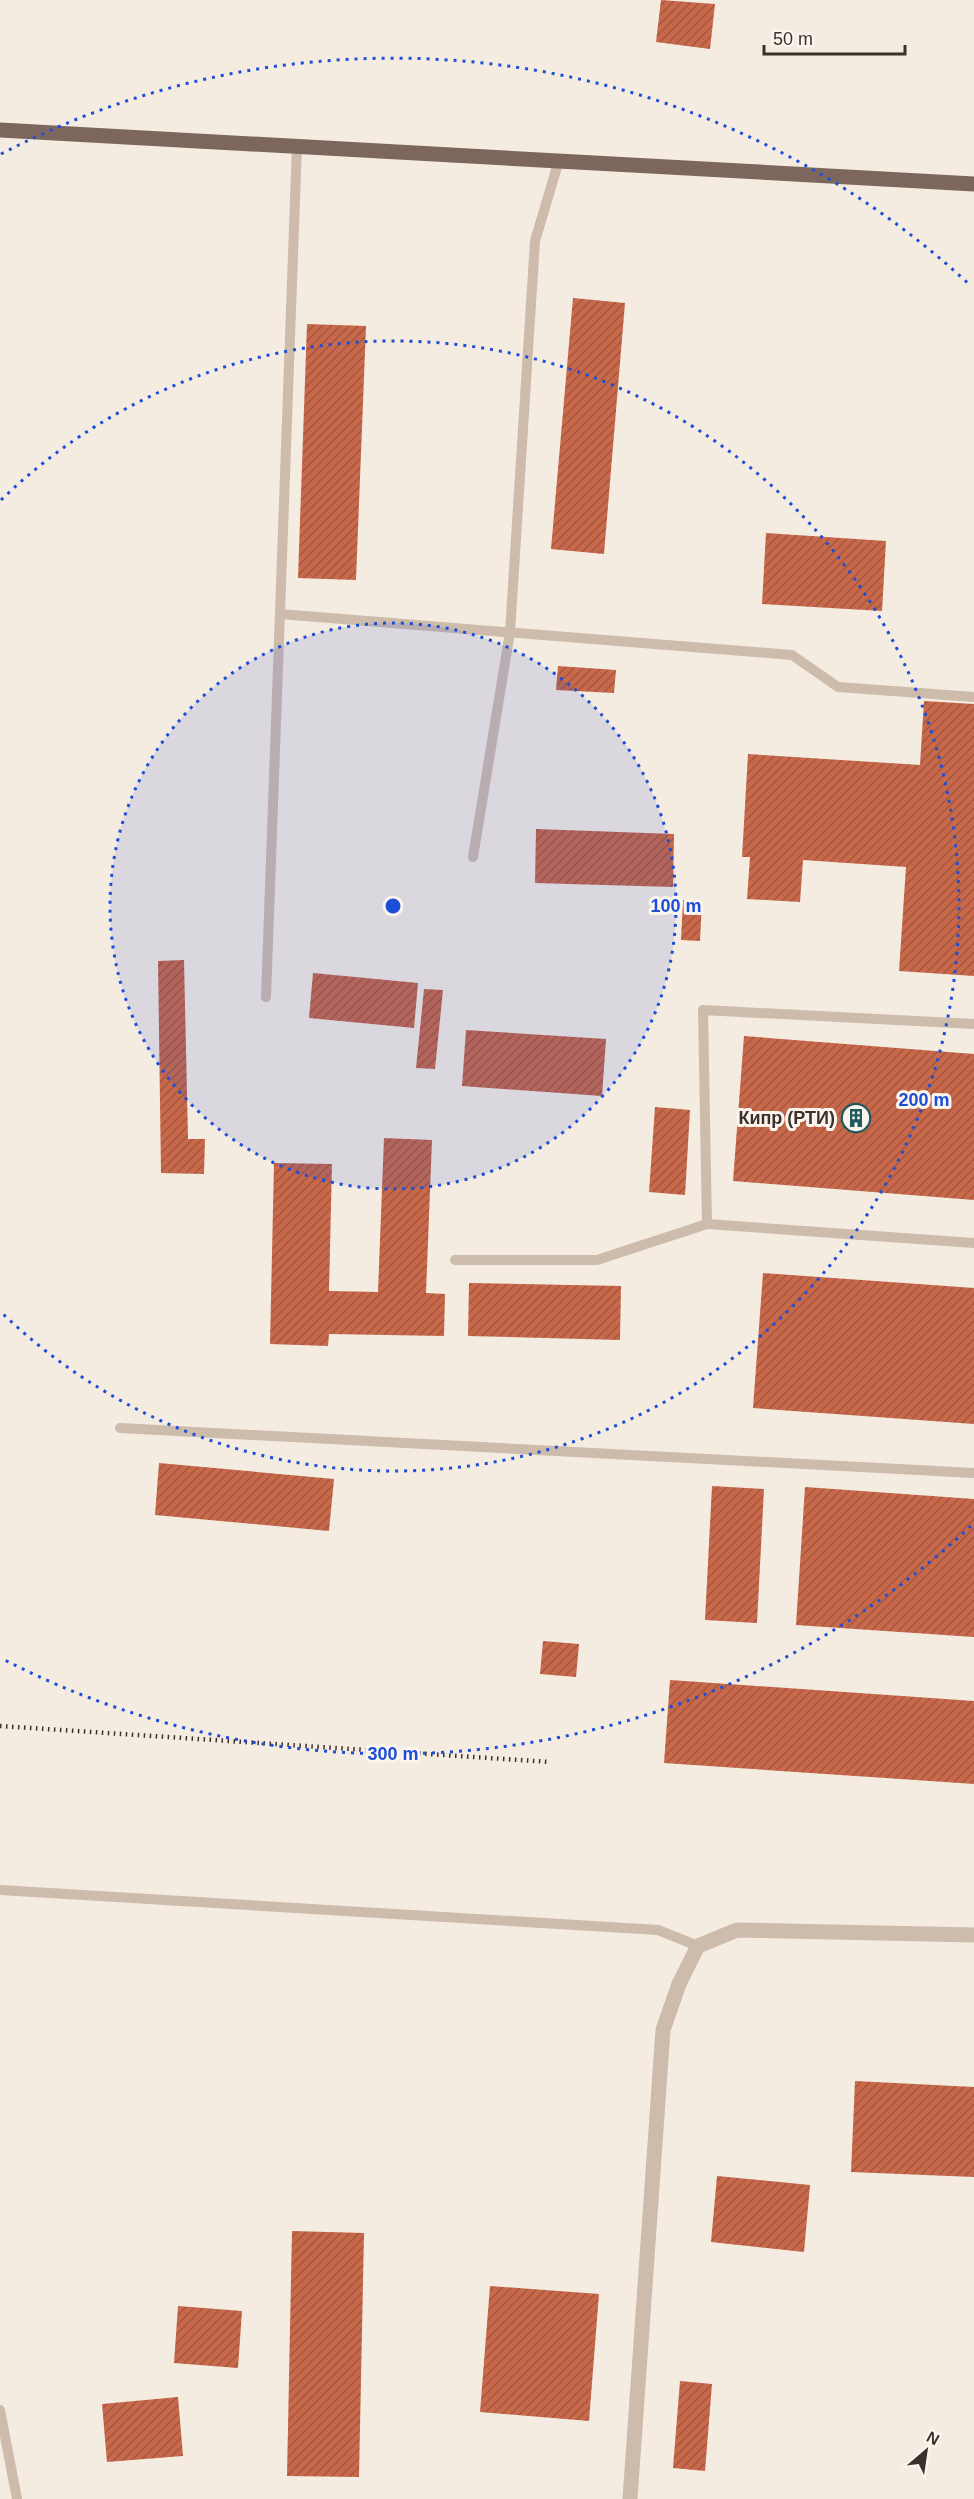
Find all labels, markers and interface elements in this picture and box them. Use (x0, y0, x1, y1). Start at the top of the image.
scale bar (764, 18, 905, 56)
text: 50 m (773, 29, 813, 49)
centre of rings (383, 896, 403, 916)
text: 100 m (650, 896, 702, 916)
text: 200 m (898, 1090, 950, 1110)
building icon: Кипр (РТИ) (840, 1102, 872, 1134)
place label: Кипр (РТИ) (738, 1108, 835, 1128)
text: 300 m (367, 1744, 419, 1764)
north arrow (896, 2421, 956, 2481)
text: N (924, 2428, 942, 2449)

